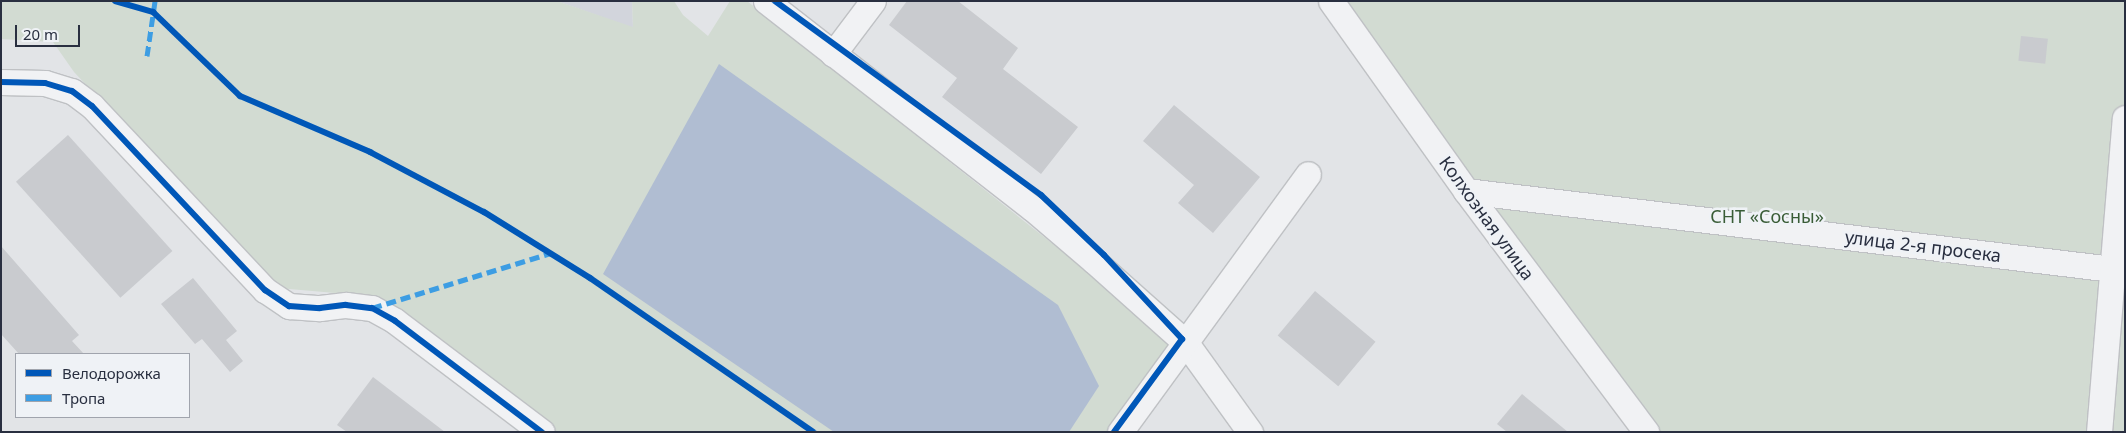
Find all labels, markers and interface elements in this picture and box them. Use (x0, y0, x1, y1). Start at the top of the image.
scale bar (18, 15, 82, 47)
text: 20 m (23, 24, 58, 44)
street label: Колхозная улица (1435, 152, 1539, 284)
park label: СНТ «Сосны» (1710, 205, 1824, 227)
street label: улица 2-я просека (1844, 226, 2002, 266)
legend (15, 353, 190, 418)
text: Велодорожка (62, 363, 161, 383)
text: Тропа (62, 388, 105, 408)

